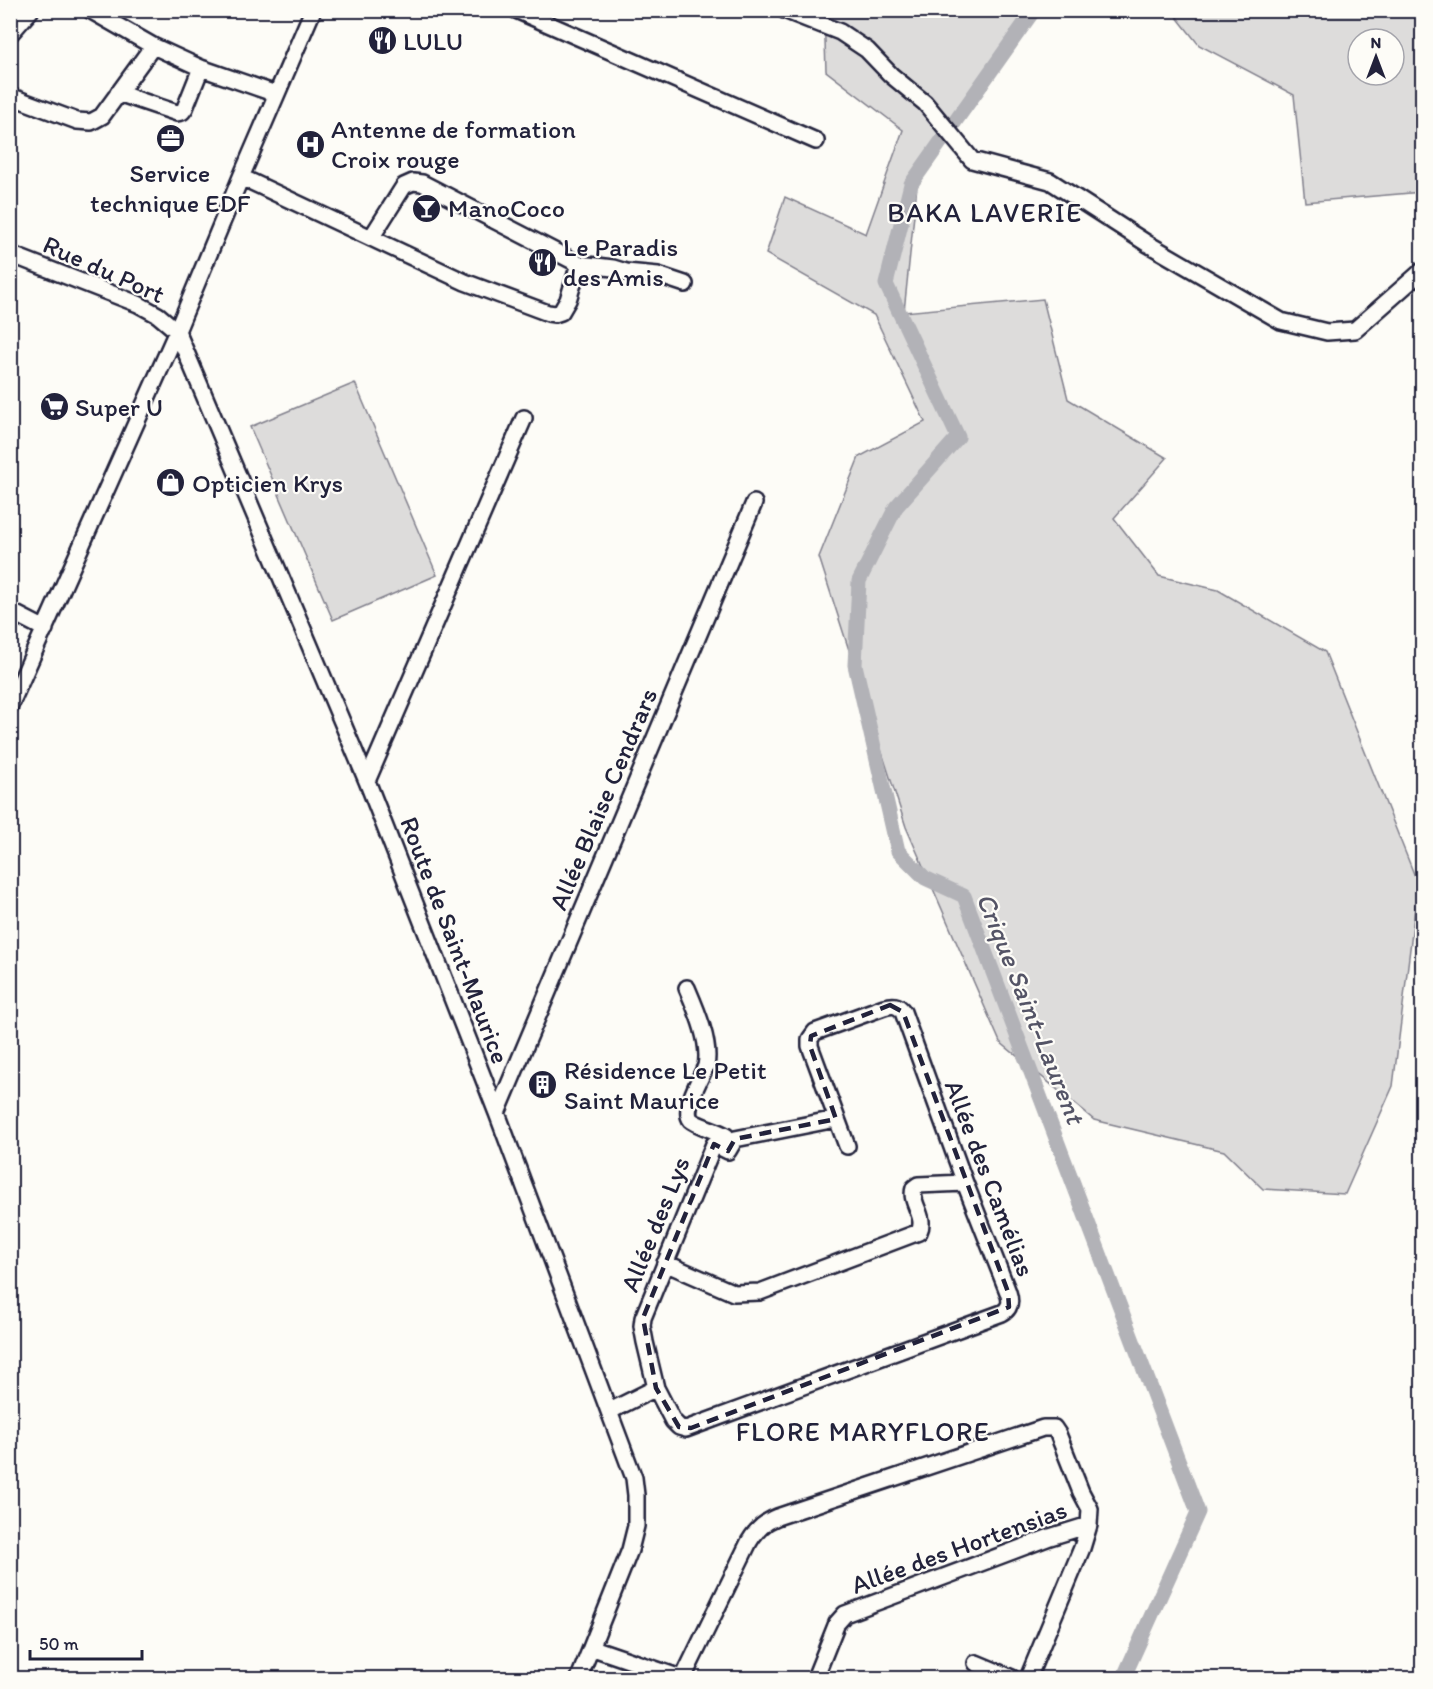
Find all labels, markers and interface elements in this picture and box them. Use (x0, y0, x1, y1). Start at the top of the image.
restaurant icon: LULU (366, 25, 398, 57)
place label: LULU (403, 25, 463, 57)
north arrow (1346, 27, 1406, 87)
text: N (1371, 33, 1381, 52)
place label: Antenne de formation Croix rouge (331, 113, 576, 175)
office icon: Service technique EDF (154, 123, 186, 155)
hospital icon: Antenne de formation Croix rouge (294, 128, 326, 160)
place label: Service technique EDF (90, 157, 251, 219)
bar icon: ManoCoco (411, 192, 443, 224)
place label: ManoCoco (448, 192, 565, 224)
district label: BAKA LAVERIE (887, 196, 1083, 229)
street label: Rue du Port (38, 228, 170, 310)
place label: Le Paradis des Amis (563, 231, 678, 293)
restaurant icon: Le Paradis des Amis (526, 246, 558, 278)
supermarket icon: Super U (38, 391, 70, 423)
place label: Super U (75, 391, 163, 423)
shop icon: Opticien Krys (155, 467, 187, 499)
place label: Opticien Krys (192, 467, 343, 499)
street label: Allée Blaise Cendrars (542, 683, 664, 915)
street label: Route de Saint-Maurice (393, 812, 517, 1068)
water label: Crique Saint-Laurent (970, 888, 1093, 1131)
place label: Résidence Le Petit Saint Maurice (564, 1054, 767, 1116)
building icon: Résidence Le Petit Saint Maurice (527, 1069, 559, 1101)
street label: Allée des Camélias (938, 1075, 1042, 1281)
street label: Allée des Lys (613, 1152, 697, 1296)
district label: FLORE MARYFLORE (736, 1415, 990, 1448)
street label: Allée des Hortensias (847, 1493, 1071, 1601)
scale bar (30, 1623, 142, 1661)
text: 50 m (39, 1633, 79, 1655)

